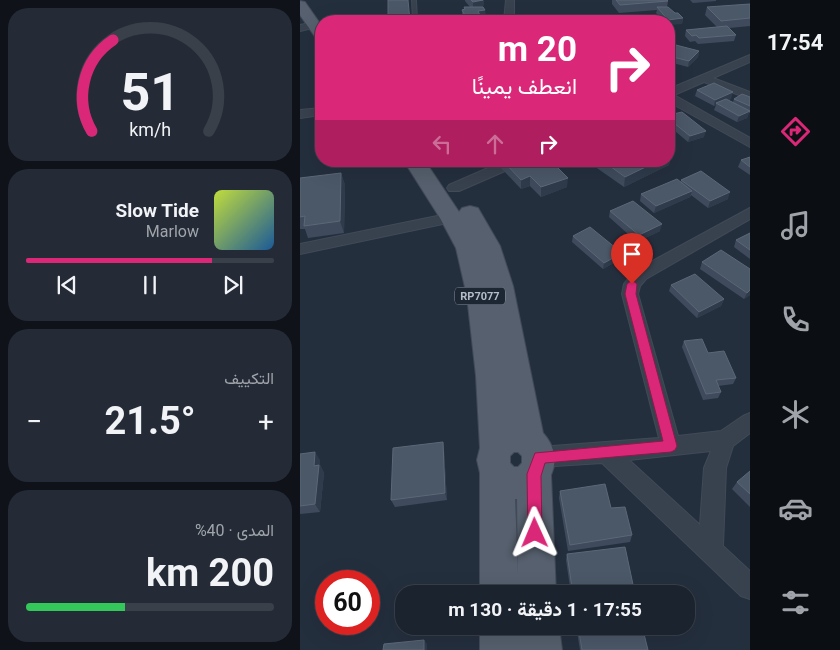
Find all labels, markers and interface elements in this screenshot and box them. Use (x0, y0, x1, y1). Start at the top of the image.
text: 20 m (498, 29, 577, 70)
text: 17:54 (767, 30, 823, 55)
icon: right (595, 35, 660, 100)
text: 51 (120, 62, 180, 123)
text: انعطف يمينًا (472, 74, 577, 99)
icon: directions (778, 114, 813, 149)
text: km/h (129, 119, 171, 140)
icon: left (428, 130, 456, 158)
icon: ahead (481, 130, 509, 158)
icon: right (534, 130, 562, 158)
text: Slow Tide (116, 199, 199, 222)
icon: music (778, 208, 813, 243)
text: Marlow (146, 222, 199, 241)
pin (611, 233, 653, 284)
icon: arrive (618, 240, 646, 268)
icon: previous (53, 271, 81, 299)
icon: pause (136, 271, 164, 299)
icon: next (219, 271, 247, 299)
road number: RP7077 (455, 288, 505, 304)
icon: phone (778, 302, 813, 337)
text: التكييف (224, 369, 274, 388)
icon: climate (778, 397, 813, 432)
text: 21.5° (104, 399, 196, 443)
text: − (26, 405, 42, 438)
text: + (258, 405, 274, 438)
icon: car (778, 491, 813, 526)
position arrow (508, 506, 560, 558)
text: المدى · 40% (195, 521, 274, 540)
text: 200 km (146, 551, 274, 595)
speed limit sign: 60 (315, 570, 380, 635)
icon: filters (778, 585, 813, 620)
text: 17:55 · 1 دقيقة · 130 m (448, 598, 642, 621)

